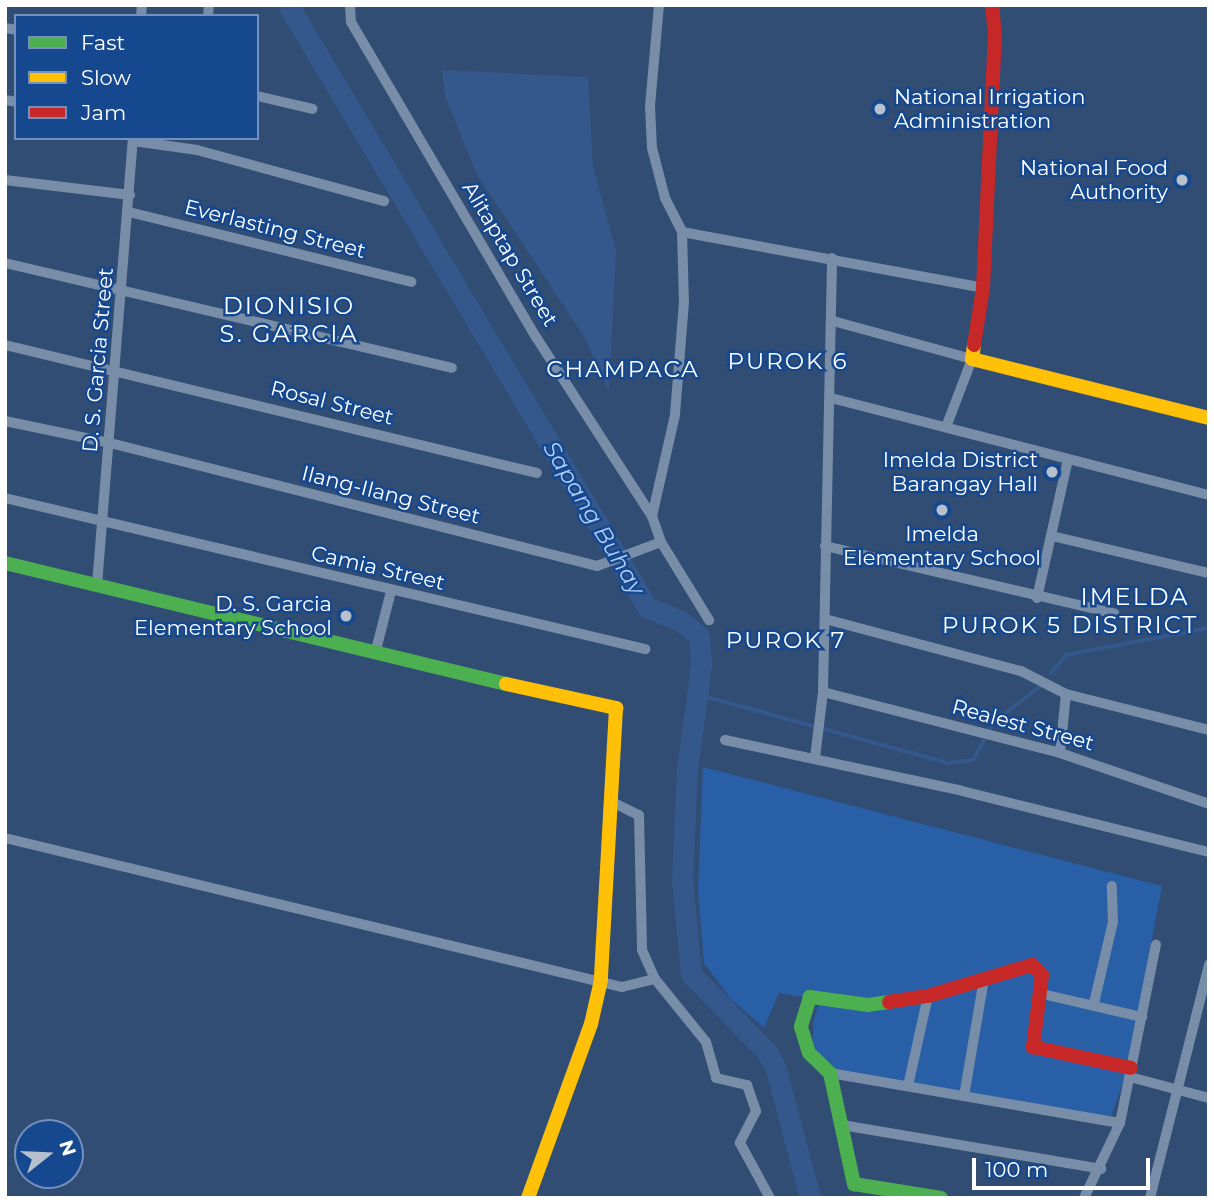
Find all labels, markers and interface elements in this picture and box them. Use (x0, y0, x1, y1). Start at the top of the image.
legend (14, 14, 259, 140)
text: Fast (81, 30, 125, 55)
text: Slow (81, 65, 131, 90)
place label: National Irrigation Administration (894, 84, 1085, 134)
text: Jam (81, 100, 126, 125)
marker: National Irrigation Administration (872, 101, 888, 117)
place label: National Food Authority (1020, 155, 1168, 205)
marker: National Food Authority (1174, 172, 1190, 188)
street label: Alitaptap Street (457, 177, 563, 331)
street label: Everlasting Street (182, 194, 368, 264)
street label: D. S. Garcia Street (77, 266, 119, 454)
district label: DIONISIO S. GARCIA (221, 292, 357, 348)
district label: PUROK 6 (728, 347, 848, 375)
district label: CHAMPACA (547, 355, 699, 383)
street label: Rosal Street (268, 376, 396, 430)
water label: Sapang Buhay (537, 436, 651, 600)
place label: Imelda District Barangay Hall (883, 447, 1038, 497)
street label: Ilang-Ilang Street (299, 461, 483, 529)
marker: Imelda District Barangay Hall (1044, 464, 1060, 480)
marker: Imelda Elementary School (934, 502, 950, 518)
place label: Imelda Elementary School (843, 521, 1041, 571)
street label: Camia Street (309, 540, 447, 596)
district label: IMELDA DISTRICT (1073, 583, 1197, 639)
place label: D. S. Garcia Elementary School (134, 591, 332, 641)
marker: D. S. Garcia Elementary School (338, 608, 354, 624)
district label: PUROK 5 (943, 611, 1061, 639)
district label: PUROK 7 (727, 626, 845, 654)
street label: Realest Street (949, 694, 1097, 756)
north arrow (14, 1119, 84, 1189)
text: N (54, 1137, 81, 1159)
scale bar (976, 1144, 1154, 1188)
text: 100 m (985, 1157, 1048, 1182)

